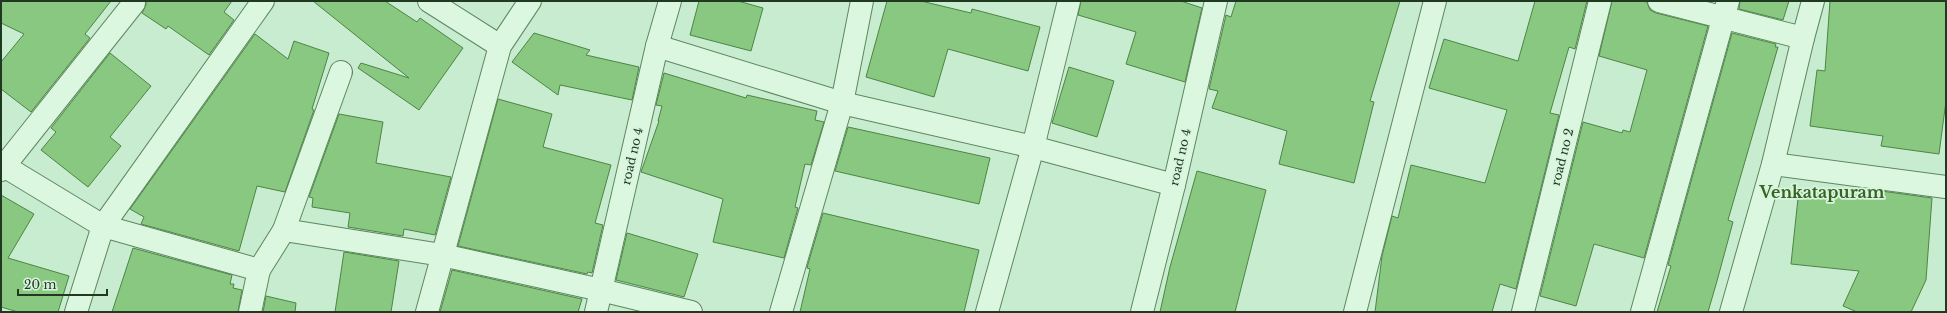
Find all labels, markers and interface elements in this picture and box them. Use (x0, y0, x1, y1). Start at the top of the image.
street label: road no 4 (618, 126, 646, 186)
street label: road no 4 (1166, 127, 1194, 187)
street label: road no 2 (1548, 127, 1576, 187)
district label: Venkatapuram (1759, 182, 1885, 202)
scale bar (18, 271, 107, 297)
text: 20 m (24, 277, 56, 292)

